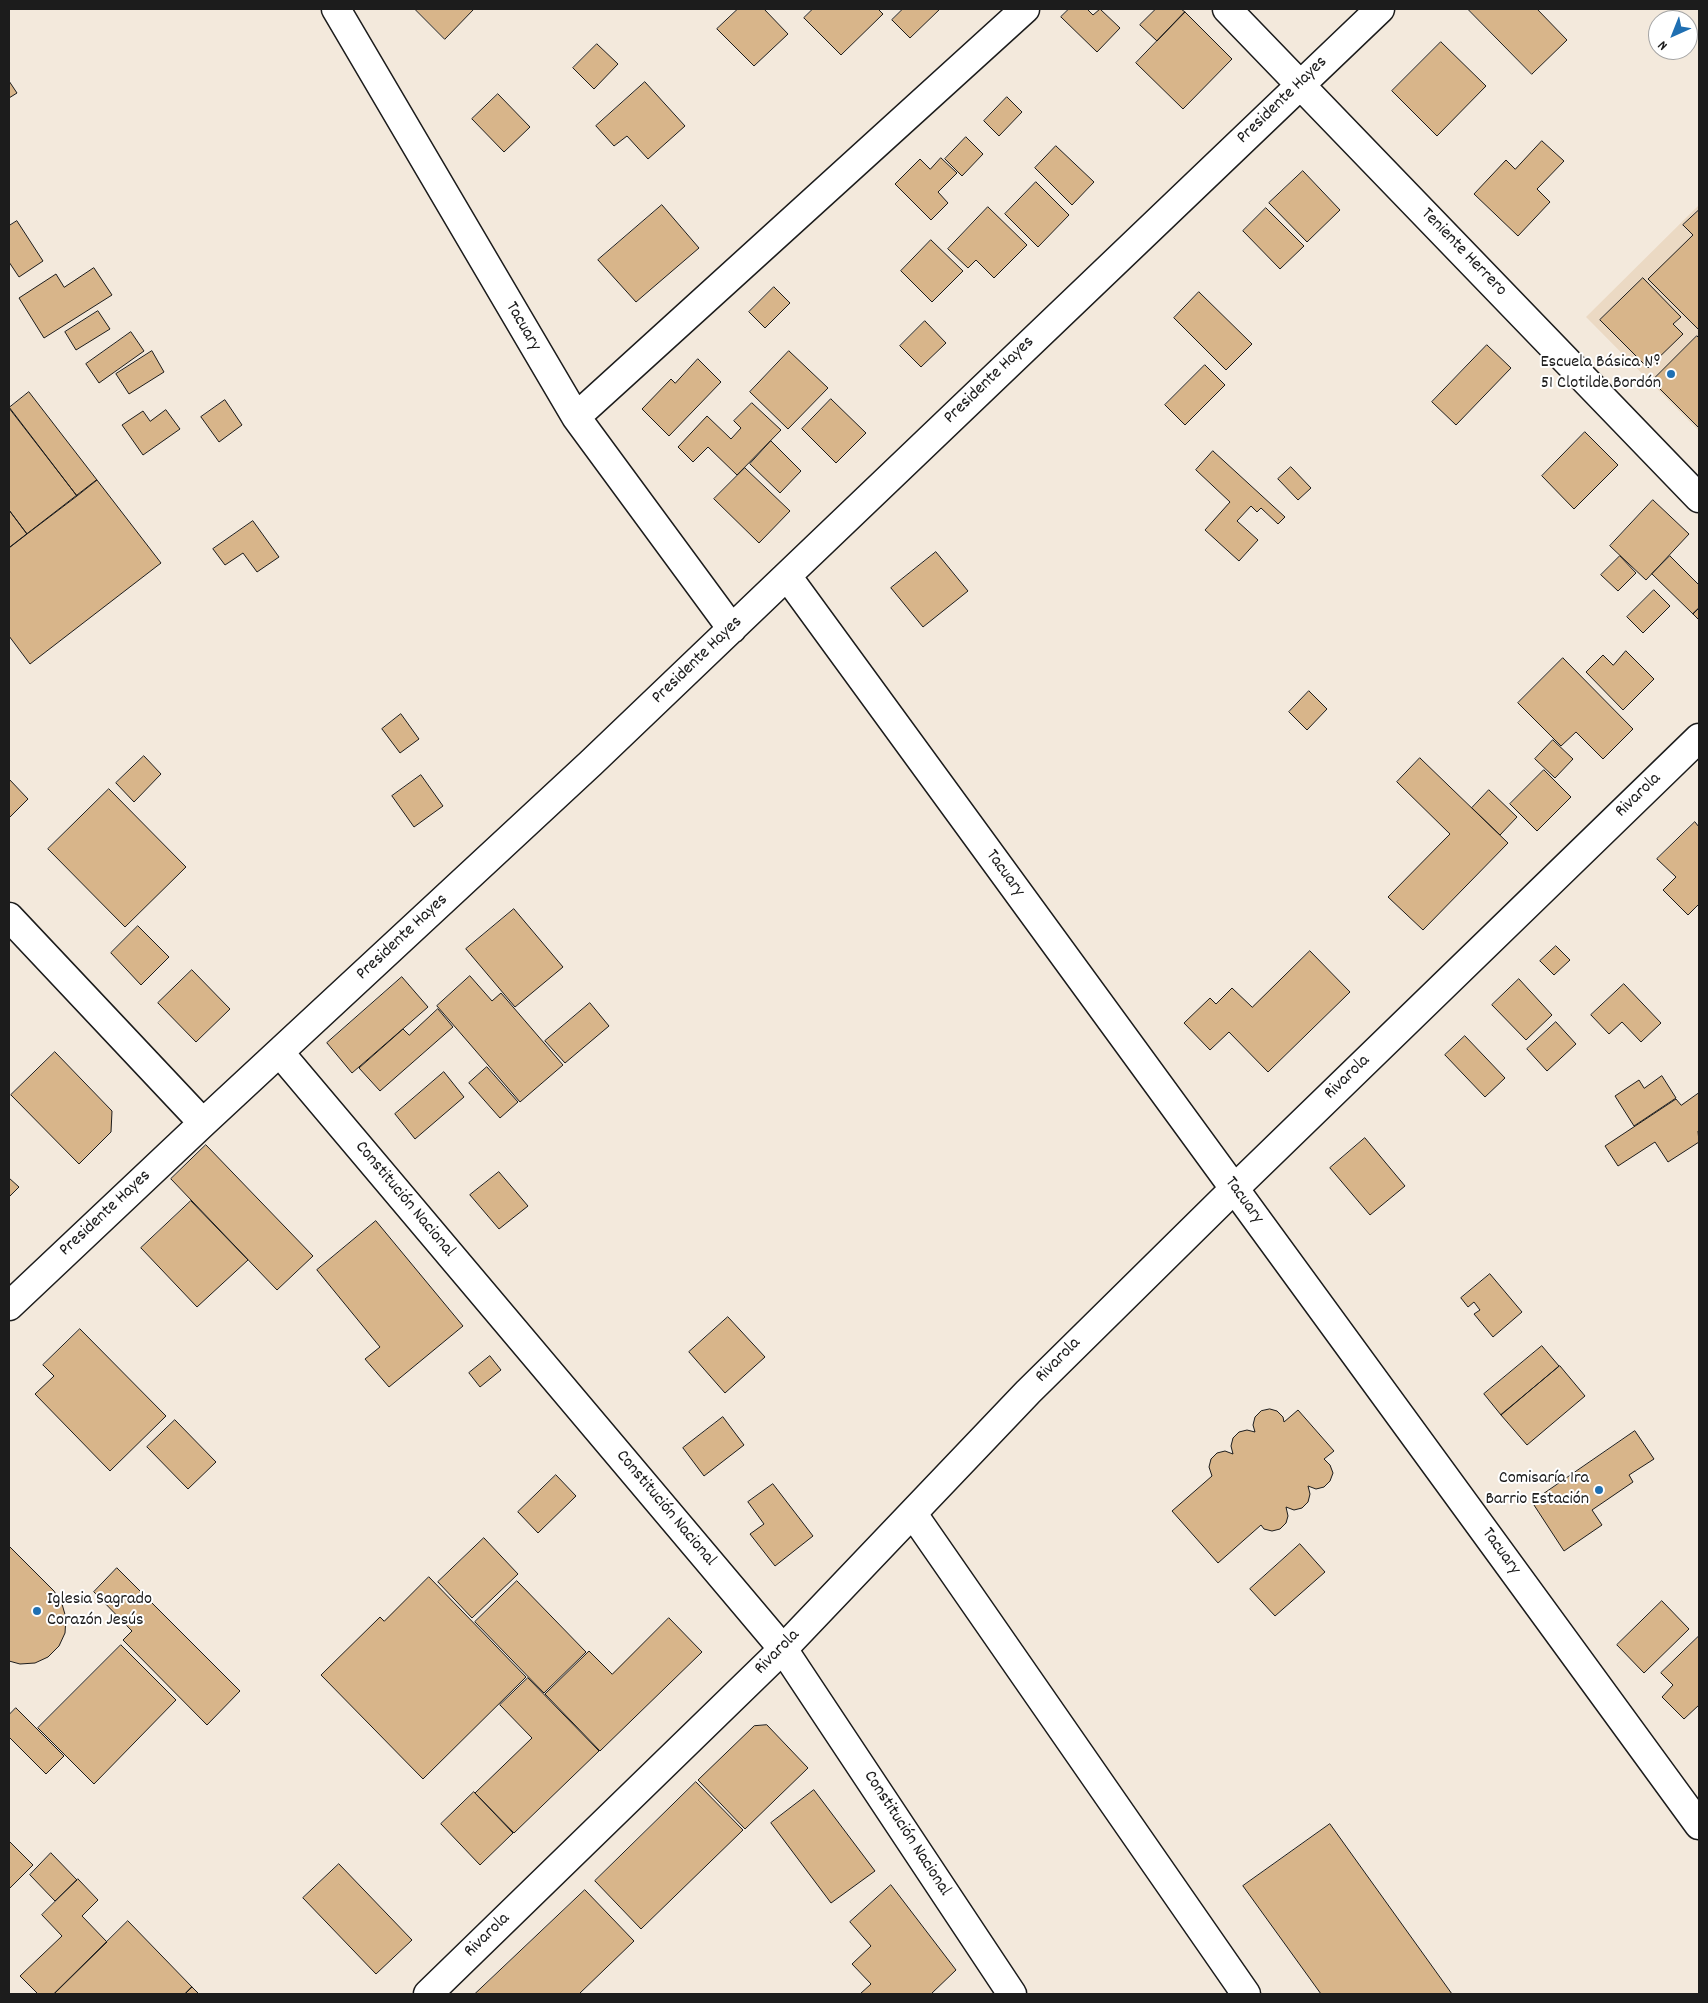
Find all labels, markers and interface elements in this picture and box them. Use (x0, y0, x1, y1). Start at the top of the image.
north arrow (1648, 10, 1698, 60)
text: N (1654, 35, 1673, 55)
street label: Presidente Hayes (1233, 52, 1333, 150)
street label: Teniente Herrero (1415, 204, 1511, 302)
street label: Tacuary (499, 299, 545, 355)
street label: Presidente Hayes (940, 332, 1040, 430)
place label: Escuela Básica Nº 51 Clotilde Bordón (1540, 353, 1661, 396)
marker: Escuela Básica Nº 51 Clotilde Bordón (1665, 368, 1677, 380)
street label: Presidente Hayes (648, 612, 748, 710)
street label: Rivarola (1612, 769, 1666, 823)
street label: Tacuary (980, 846, 1028, 902)
street label: Presidente Hayes (353, 890, 453, 986)
street label: Rivarola (1321, 1051, 1375, 1105)
street label: Constitución Nacional (349, 1138, 459, 1262)
street label: Presidente Hayes (56, 1166, 156, 1262)
street label: Tacuary (1219, 1173, 1267, 1229)
street label: Rivarola (1032, 1334, 1086, 1388)
street label: Constitución Nacional (610, 1447, 720, 1571)
place label: Comisaría 1ra Barrio Estación (1486, 1469, 1589, 1512)
marker: Comisaría 1ra Barrio Estación (1593, 1484, 1605, 1496)
street label: Tacuary (1476, 1524, 1524, 1580)
place label: Iglesia Sagrado Corazón Jesús (47, 1590, 152, 1632)
marker: Iglesia Sagrado Corazón Jesús (31, 1605, 43, 1617)
street label: Rivarola (751, 1626, 805, 1680)
street label: Constitución Nacional (857, 1767, 955, 1901)
street label: Rivarola (461, 1909, 515, 1963)

